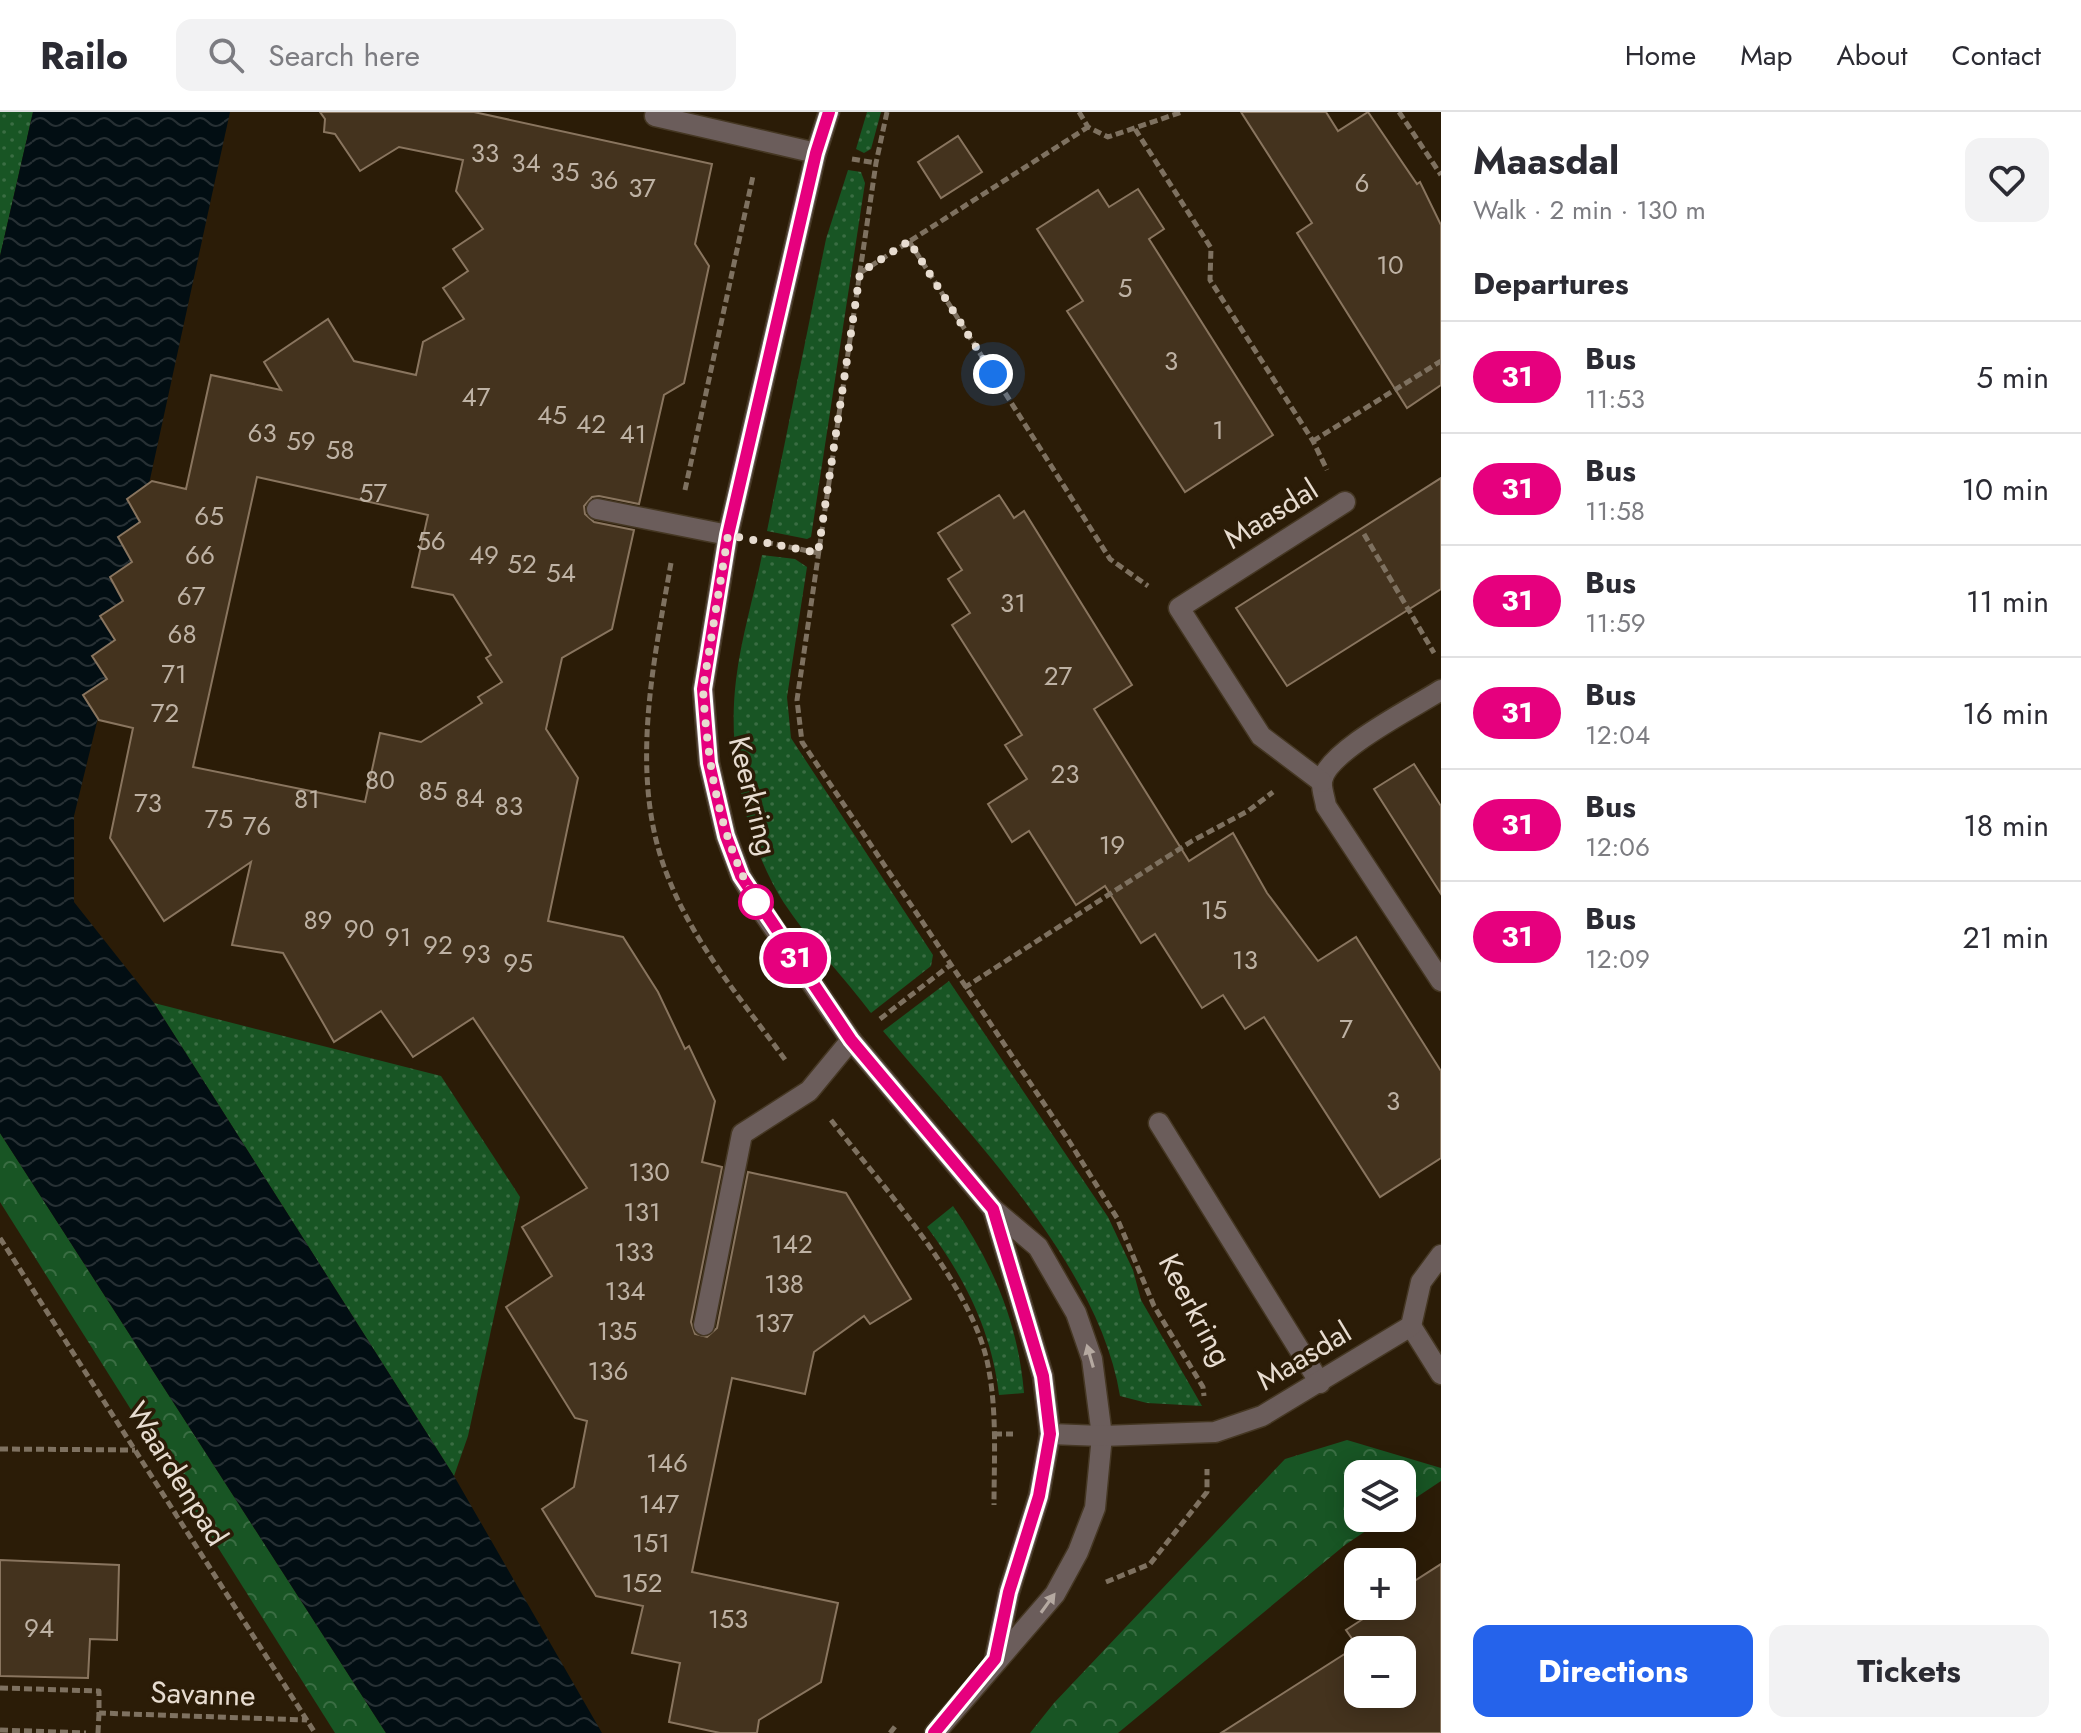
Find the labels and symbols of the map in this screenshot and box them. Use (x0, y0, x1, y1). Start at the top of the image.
house number: 33 (471, 134, 499, 172)
house number: 34 (511, 144, 541, 182)
house number: 35 (551, 153, 579, 191)
house number: 36 (589, 161, 619, 199)
house number: 6 (1355, 164, 1369, 202)
house number: 37 (628, 169, 656, 207)
house number: 10 (1376, 246, 1404, 284)
house number: 5 (1118, 269, 1132, 307)
house number: 3 (1164, 342, 1178, 380)
your location (973, 354, 1013, 394)
house number: 47 (462, 378, 491, 416)
house number: 45 (537, 396, 567, 434)
house number: 42 (576, 405, 606, 443)
house number: 1 (1212, 411, 1224, 449)
house number: 63 (247, 414, 277, 452)
house number: 41 (620, 415, 646, 453)
house number: 59 (286, 422, 316, 460)
house number: 58 (326, 431, 354, 469)
street label: Maasdal (1215, 468, 1326, 559)
house number: 57 (359, 474, 387, 512)
house number: 65 (194, 497, 224, 535)
house number: 56 (416, 522, 446, 560)
house number: 66 (185, 536, 215, 574)
house number: 49 (469, 536, 499, 574)
house number: 52 (507, 545, 537, 583)
house number: 54 (546, 554, 576, 592)
house number: 67 (177, 577, 206, 615)
house number: 31 (1000, 584, 1026, 622)
house number: 68 (167, 615, 197, 653)
house number: 71 (161, 655, 187, 693)
house number: 27 (1044, 657, 1073, 695)
house number: 72 (151, 694, 179, 732)
street label: Keerkring (718, 732, 789, 860)
house number: 23 (1051, 755, 1080, 793)
house number: 80 (365, 761, 395, 799)
house number: 85 (419, 772, 447, 810)
house number: 84 (455, 779, 485, 817)
house number: 81 (294, 780, 320, 818)
house number: 73 (134, 784, 162, 822)
house number: 83 (495, 787, 523, 825)
house number: 75 (205, 800, 233, 838)
house number: 76 (243, 807, 271, 845)
house number: 19 (1099, 826, 1125, 864)
unlabelled marker (739, 885, 773, 919)
house number: 15 (1201, 891, 1227, 929)
house number: 89 (303, 901, 333, 939)
house number: 90 (344, 910, 374, 948)
house number: 91 (385, 918, 411, 956)
house number: 92 (423, 926, 453, 964)
line badge: 31 (759, 932, 831, 984)
house number: 93 (461, 935, 491, 973)
house number: 13 (1232, 941, 1258, 979)
house number: 95 (503, 944, 533, 982)
house number: 7 (1339, 1010, 1353, 1048)
house number: 3 (1386, 1082, 1400, 1120)
house number: 130 (628, 1153, 670, 1191)
house number: 131 (623, 1193, 661, 1231)
house number: 142 (771, 1225, 813, 1263)
house number: 133 (614, 1233, 654, 1271)
street label: Keerkring (1148, 1246, 1243, 1373)
house number: 138 (764, 1265, 804, 1303)
house number: 134 (604, 1272, 646, 1310)
house number: 137 (754, 1304, 794, 1342)
street label: Maasdal (1248, 1310, 1359, 1401)
house number: 135 (597, 1312, 637, 1350)
one-way arrow (1083, 1343, 1096, 1367)
house number: 136 (588, 1352, 628, 1390)
street label: Waardenpad (116, 1393, 239, 1554)
house number: 146 (646, 1444, 688, 1482)
house number: 147 (639, 1485, 680, 1523)
house number: 151 (632, 1524, 670, 1562)
house number: 152 (621, 1564, 663, 1602)
one-way arrow (1040, 1592, 1055, 1613)
house number: 153 (708, 1600, 748, 1638)
house number: 94 (24, 1609, 54, 1647)
street label: Savanne (150, 1670, 256, 1717)

